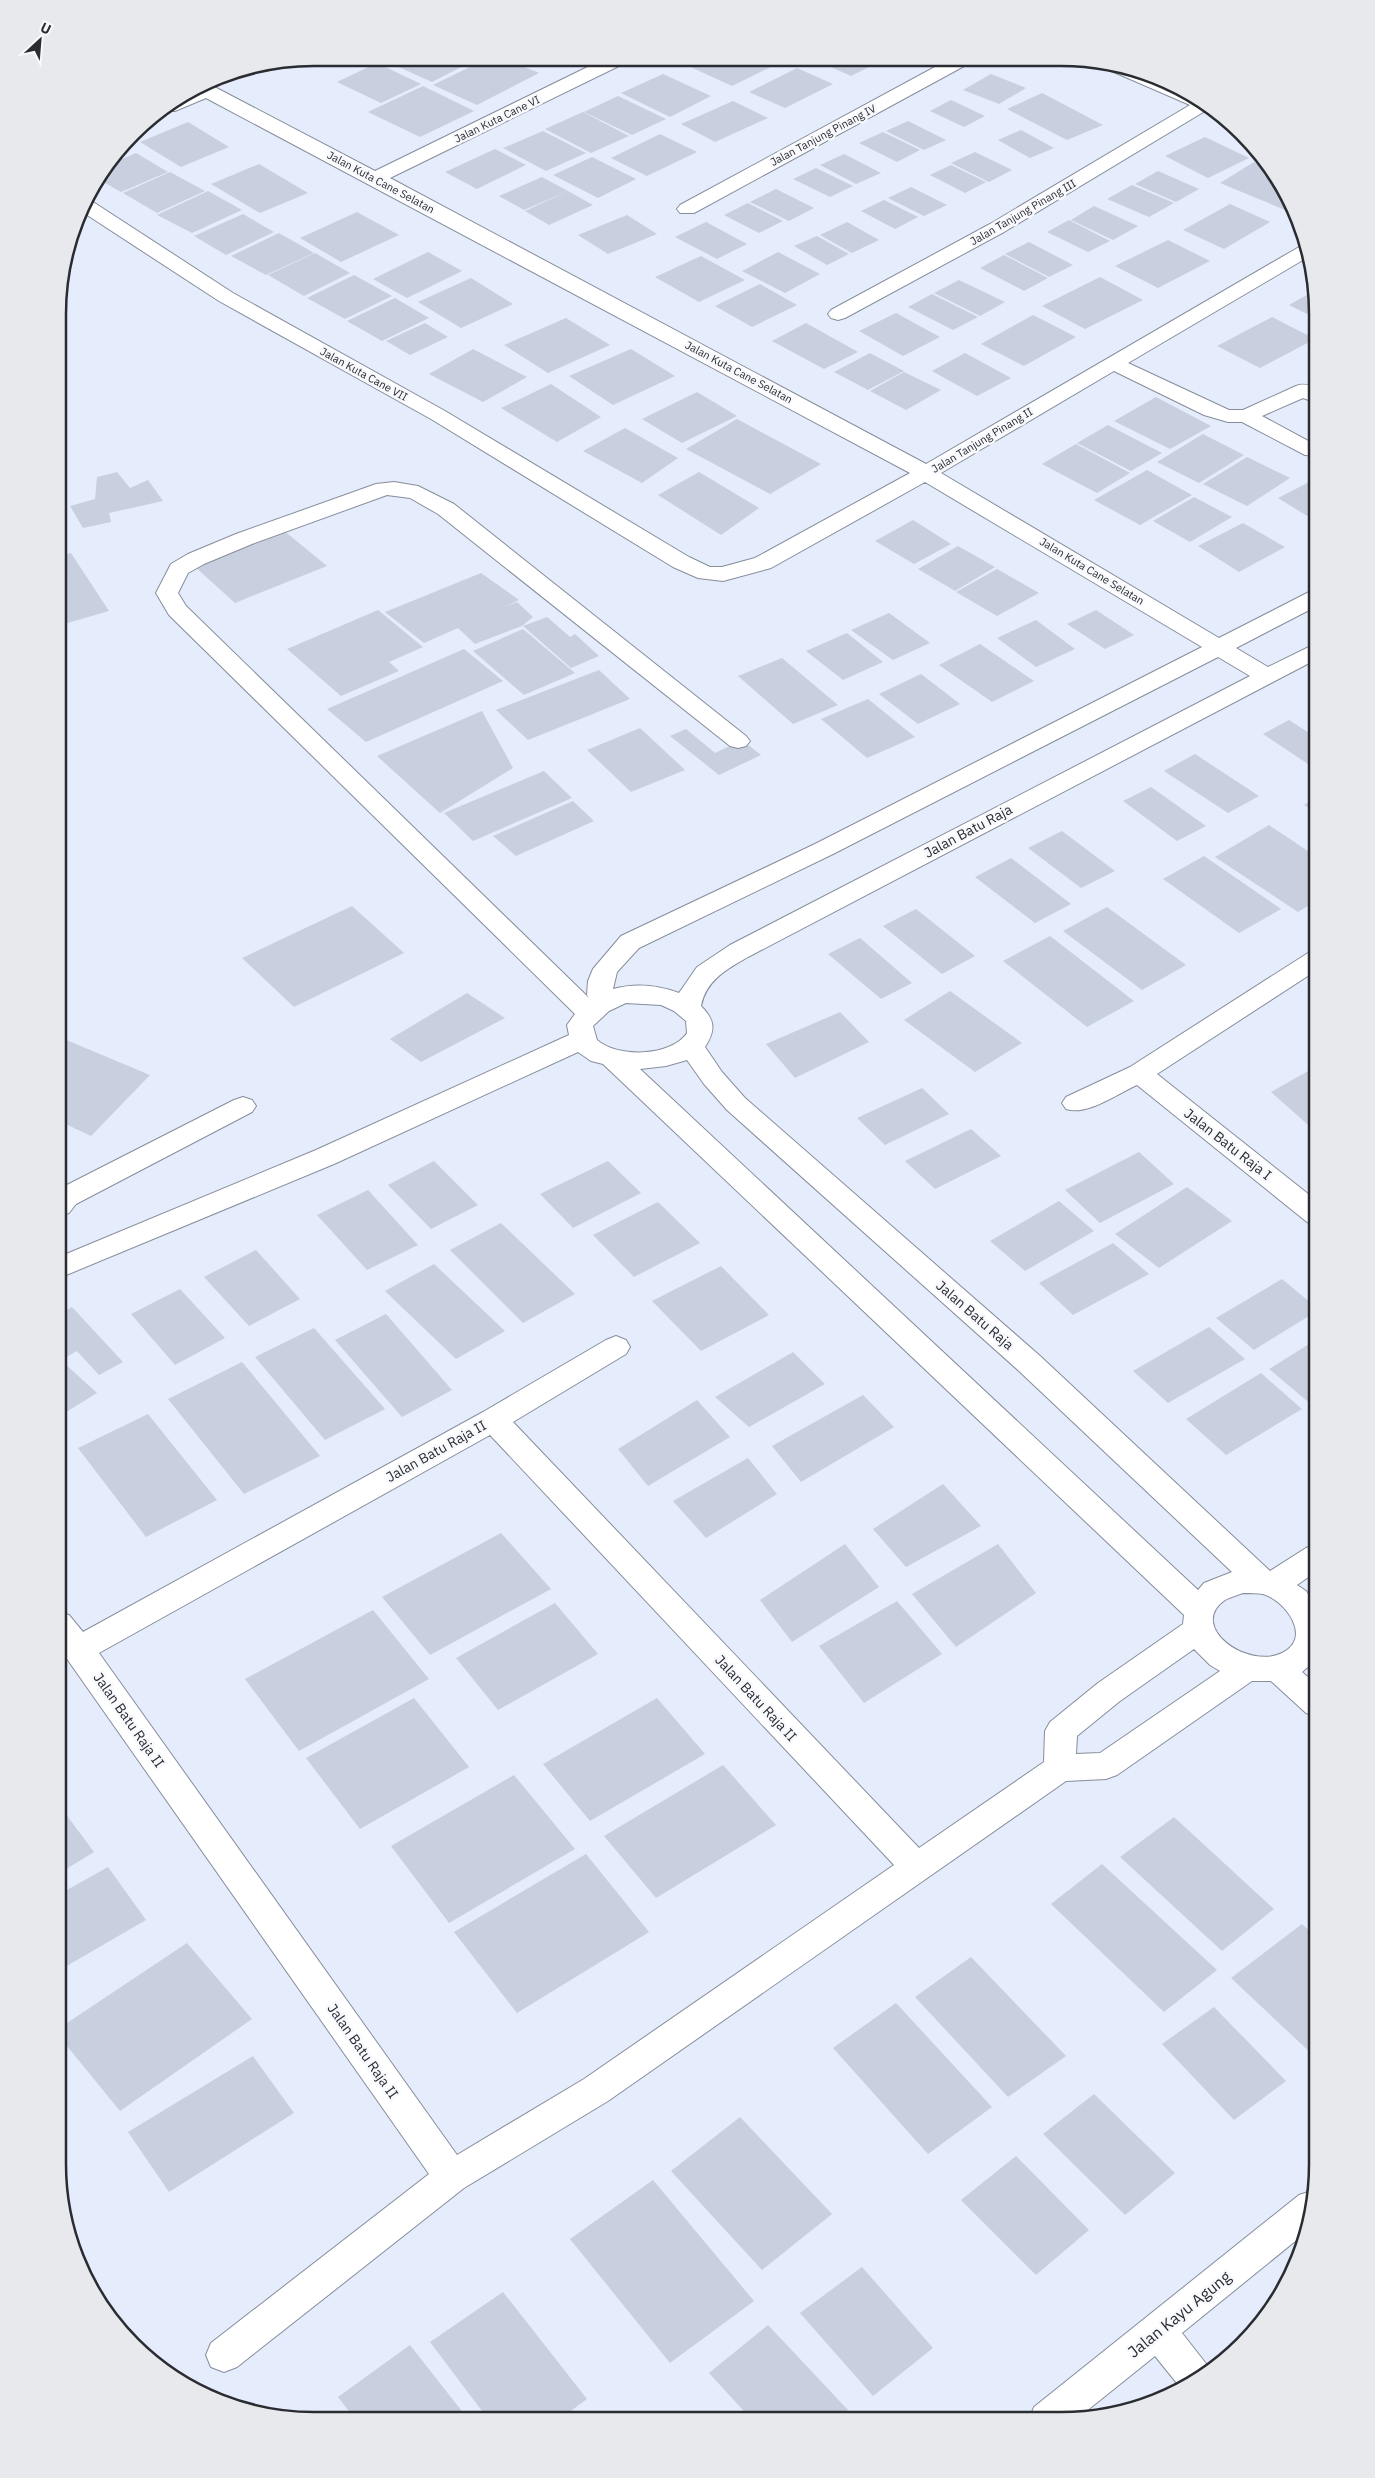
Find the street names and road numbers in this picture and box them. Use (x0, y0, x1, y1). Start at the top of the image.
street label: Jalan Kuta Cane VI (452, 92, 542, 146)
street label: Jalan Tanjung Pinang IV (768, 101, 879, 169)
street label: Jalan Kuta Cane Selatan (325, 148, 437, 216)
street label: Jalan Tanjung Pinang III (968, 176, 1078, 248)
street label: Jalan Kuta Cane Selatan (683, 338, 795, 406)
street label: Jalan Kuta Cane VII (318, 344, 410, 404)
street label: Jalan Tanjung Pinang II (929, 404, 1035, 476)
street label: Jalan Kuta Cane Selatan (1037, 534, 1147, 608)
street label: Jalan Batu Raja (921, 800, 1016, 862)
street label: Jalan Batu Raja I (1181, 1104, 1275, 1184)
street label: Jalan Batu Raja (932, 1276, 1018, 1354)
street label: Jalan Batu Raja II (383, 1416, 489, 1486)
street label: Jalan Batu Raja II (711, 1651, 801, 1745)
street label: Jalan Batu Raja II (90, 1669, 168, 1771)
street label: Jalan Batu Raja II (324, 2000, 402, 2102)
street label: Jalan Kayu Agung (1123, 2266, 1235, 2362)

